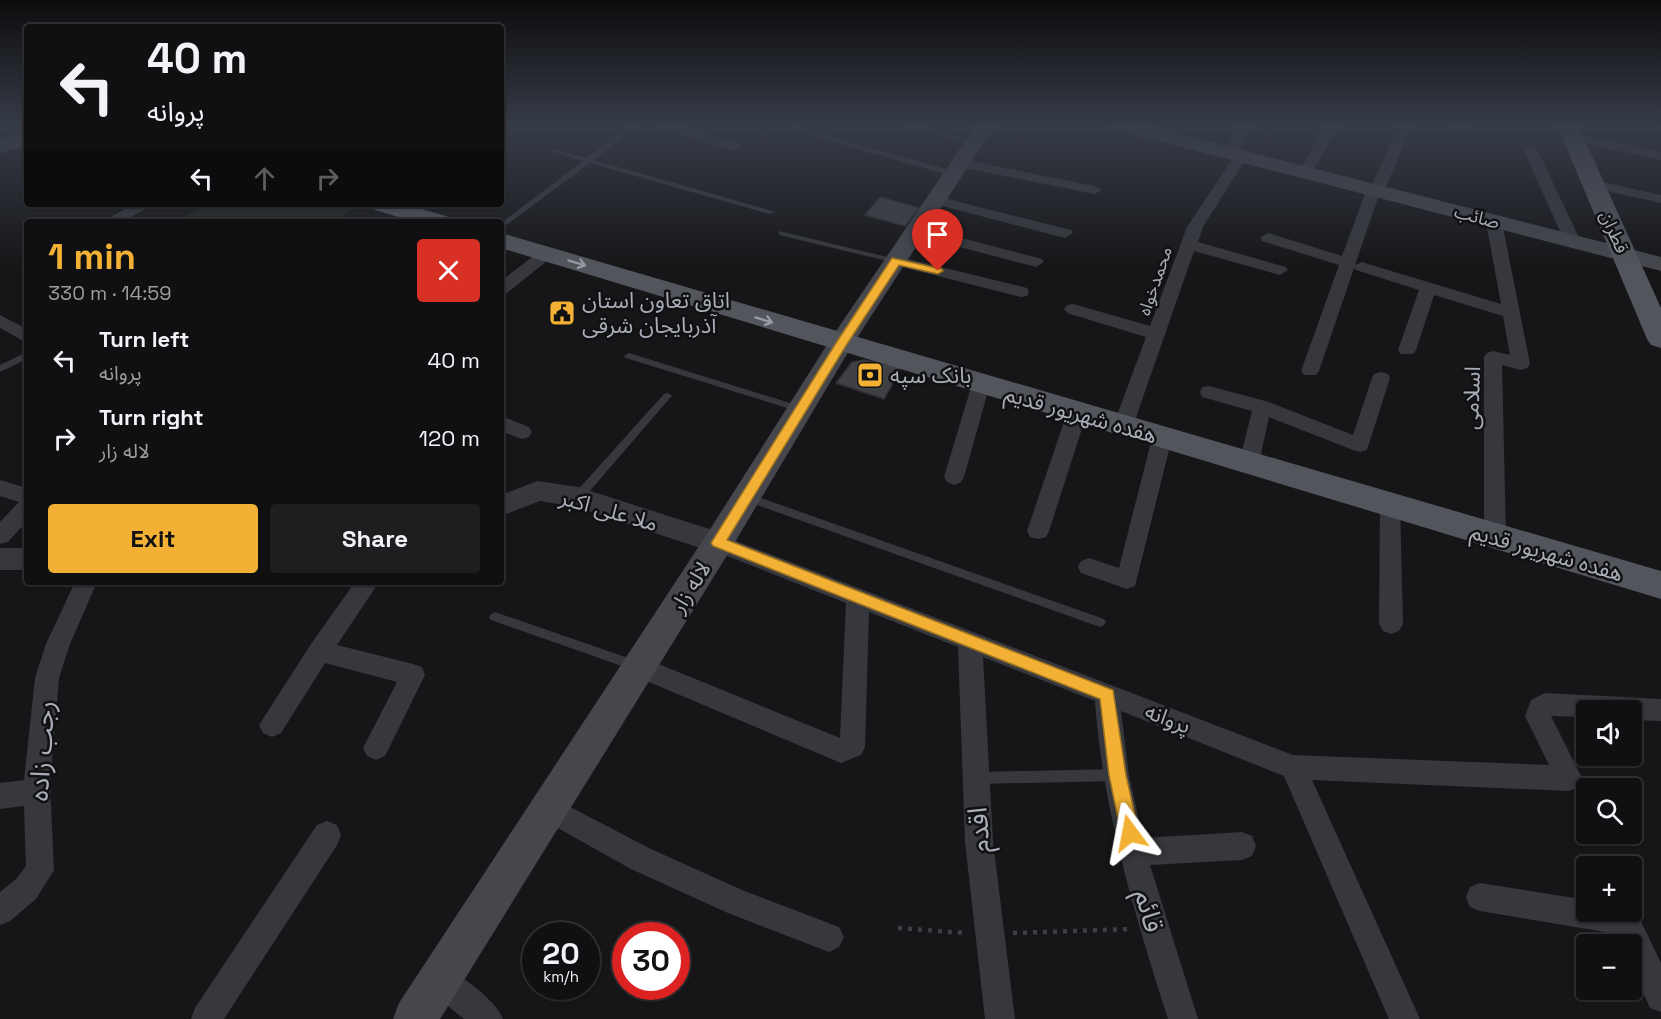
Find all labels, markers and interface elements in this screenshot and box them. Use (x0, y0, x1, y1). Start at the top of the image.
text: 40 m (147, 32, 247, 85)
icon: left (48, 48, 126, 126)
text: پروانه (147, 94, 205, 129)
icon: left (185, 162, 218, 195)
icon: ahead (248, 162, 281, 195)
icon: right (311, 162, 344, 195)
street label: صائب (1452, 199, 1502, 234)
street label: قطران (1595, 207, 1634, 257)
pin (912, 209, 963, 271)
icon: arrive (921, 218, 954, 251)
text: 1 min (48, 234, 136, 280)
button: close (417, 239, 480, 302)
street label: محمدخواه (1132, 243, 1177, 318)
one-way arrow (567, 258, 586, 269)
text: 330 m · 14:59 (48, 280, 171, 306)
place label: اتاق تعاون استان آذربایجان شرقی (582, 286, 730, 339)
public building icon: اتاق تعاون استان آذربایجان شرقی (547, 298, 577, 328)
one-way arrow (754, 315, 773, 326)
text: Turn left (99, 325, 189, 353)
icon: left (48, 344, 81, 377)
text: 40 m (428, 346, 480, 374)
text: پروانه (99, 360, 142, 386)
bank icon: بانک سپه (855, 360, 885, 390)
place label: بانک سپه (890, 361, 972, 390)
street label: اسلامی (1456, 366, 1486, 430)
street label: هفده شهریور قدیم (1001, 379, 1161, 452)
text: Turn right (99, 403, 204, 431)
icon: right (48, 422, 81, 455)
text: 120 m (419, 424, 480, 452)
text: لاله زار (99, 438, 150, 464)
street label: ملا علی اکبر (556, 482, 661, 537)
button: Exit (48, 504, 258, 573)
button: Share (270, 504, 480, 573)
street label: هفده شهریور قدیم (1467, 517, 1627, 590)
street label: لاله زار (663, 556, 717, 619)
street label: پروانه (1141, 697, 1195, 741)
street label: رجب زاده (21, 700, 62, 802)
map controls (1576, 700, 1642, 1000)
button: sound (1576, 700, 1642, 766)
button: search (1576, 778, 1642, 844)
position arrow (1098, 801, 1162, 865)
street label: اقدم (959, 806, 1001, 854)
button: + (1576, 856, 1642, 922)
street label: قائم (1123, 886, 1172, 937)
speed limit sign: 30 (612, 922, 690, 1000)
text: 20 (542, 934, 580, 973)
button: − (1576, 934, 1642, 1000)
text: km/h (543, 967, 579, 986)

